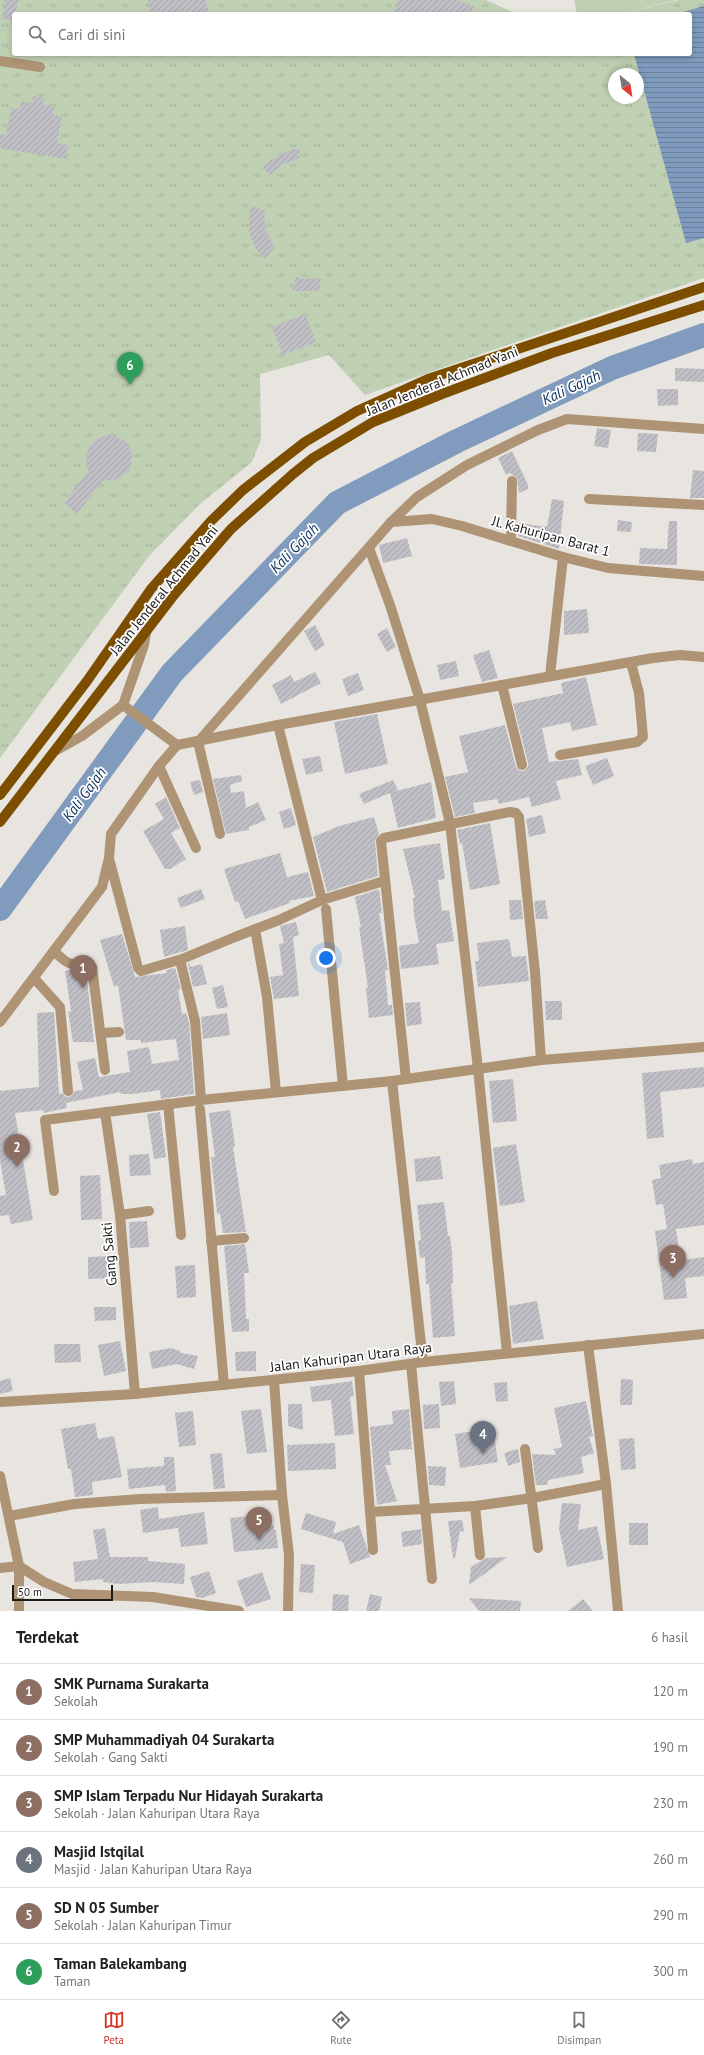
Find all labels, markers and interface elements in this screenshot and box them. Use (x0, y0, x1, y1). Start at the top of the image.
search box (12, 12, 692, 56)
icon: search (26, 23, 48, 45)
text: Cari di sini (58, 25, 126, 44)
north arrow (608, 68, 644, 104)
street label: Jalan Jenderal Achmad Yani (362, 342, 521, 420)
pin: 6 (117, 352, 143, 385)
water label: Kali Gajah (539, 365, 603, 409)
street label: Jl. Kahuripan Barat 1 (489, 511, 612, 560)
water label: Kali Gajah (265, 519, 323, 577)
street label: Jalan Jenderal Achmad Yani (105, 521, 222, 660)
water label: Kali Gajah (58, 763, 110, 825)
your location (316, 948, 336, 968)
pin: 1 (70, 955, 96, 988)
pin: 2 (4, 1134, 30, 1167)
street label: Gang Sakti (97, 1221, 121, 1287)
pin: 3 (660, 1245, 686, 1278)
street label: Jalan Kahuripan Utara Raya (268, 1338, 433, 1376)
pin: 4 (470, 1421, 496, 1454)
pin: 5 (246, 1507, 272, 1540)
scale bar (12, 1583, 113, 1602)
text: 50 m (18, 1585, 42, 1599)
text: Terdekat (16, 1626, 79, 1648)
text: 6 hasil (651, 1629, 688, 1646)
text: SMK Purnama Surakarta (54, 1674, 209, 1693)
text: 1 (25, 1683, 33, 1700)
text: 120 m (653, 1683, 688, 1700)
text: Sekolah (54, 1693, 98, 1710)
text: SMP Muhammadiyah 04 Surakarta (54, 1730, 274, 1749)
text: 2 (25, 1739, 33, 1756)
text: 190 m (653, 1739, 688, 1756)
text: Sekolah · Gang Sakti (54, 1749, 168, 1766)
text: SMP Islam Terpadu Nur Hidayah Surakarta (54, 1786, 323, 1805)
text: 3 (25, 1795, 33, 1812)
text: 230 m (653, 1795, 688, 1812)
text: Sekolah · Jalan Kahuripan Utara Raya (54, 1805, 260, 1822)
text: Masjid Istqilal (54, 1842, 144, 1861)
text: 4 (25, 1851, 33, 1868)
text: 260 m (653, 1851, 688, 1868)
text: Masjid · Jalan Kahuripan Utara Raya (54, 1861, 252, 1878)
text: SD N 05 Sumber (54, 1898, 159, 1917)
text: 5 (25, 1907, 33, 1924)
text: 290 m (653, 1907, 688, 1924)
text: Sekolah · Jalan Kahuripan Timur (54, 1917, 232, 1934)
text: Taman Balekambang (54, 1954, 187, 1973)
text: 6 (25, 1963, 33, 1980)
text: 300 m (653, 1963, 688, 1980)
text: Taman (54, 1973, 90, 1990)
tab: Peta (103, 2009, 125, 2047)
tab: Rute (330, 2009, 352, 2047)
tab: Disimpan (557, 2009, 601, 2047)

